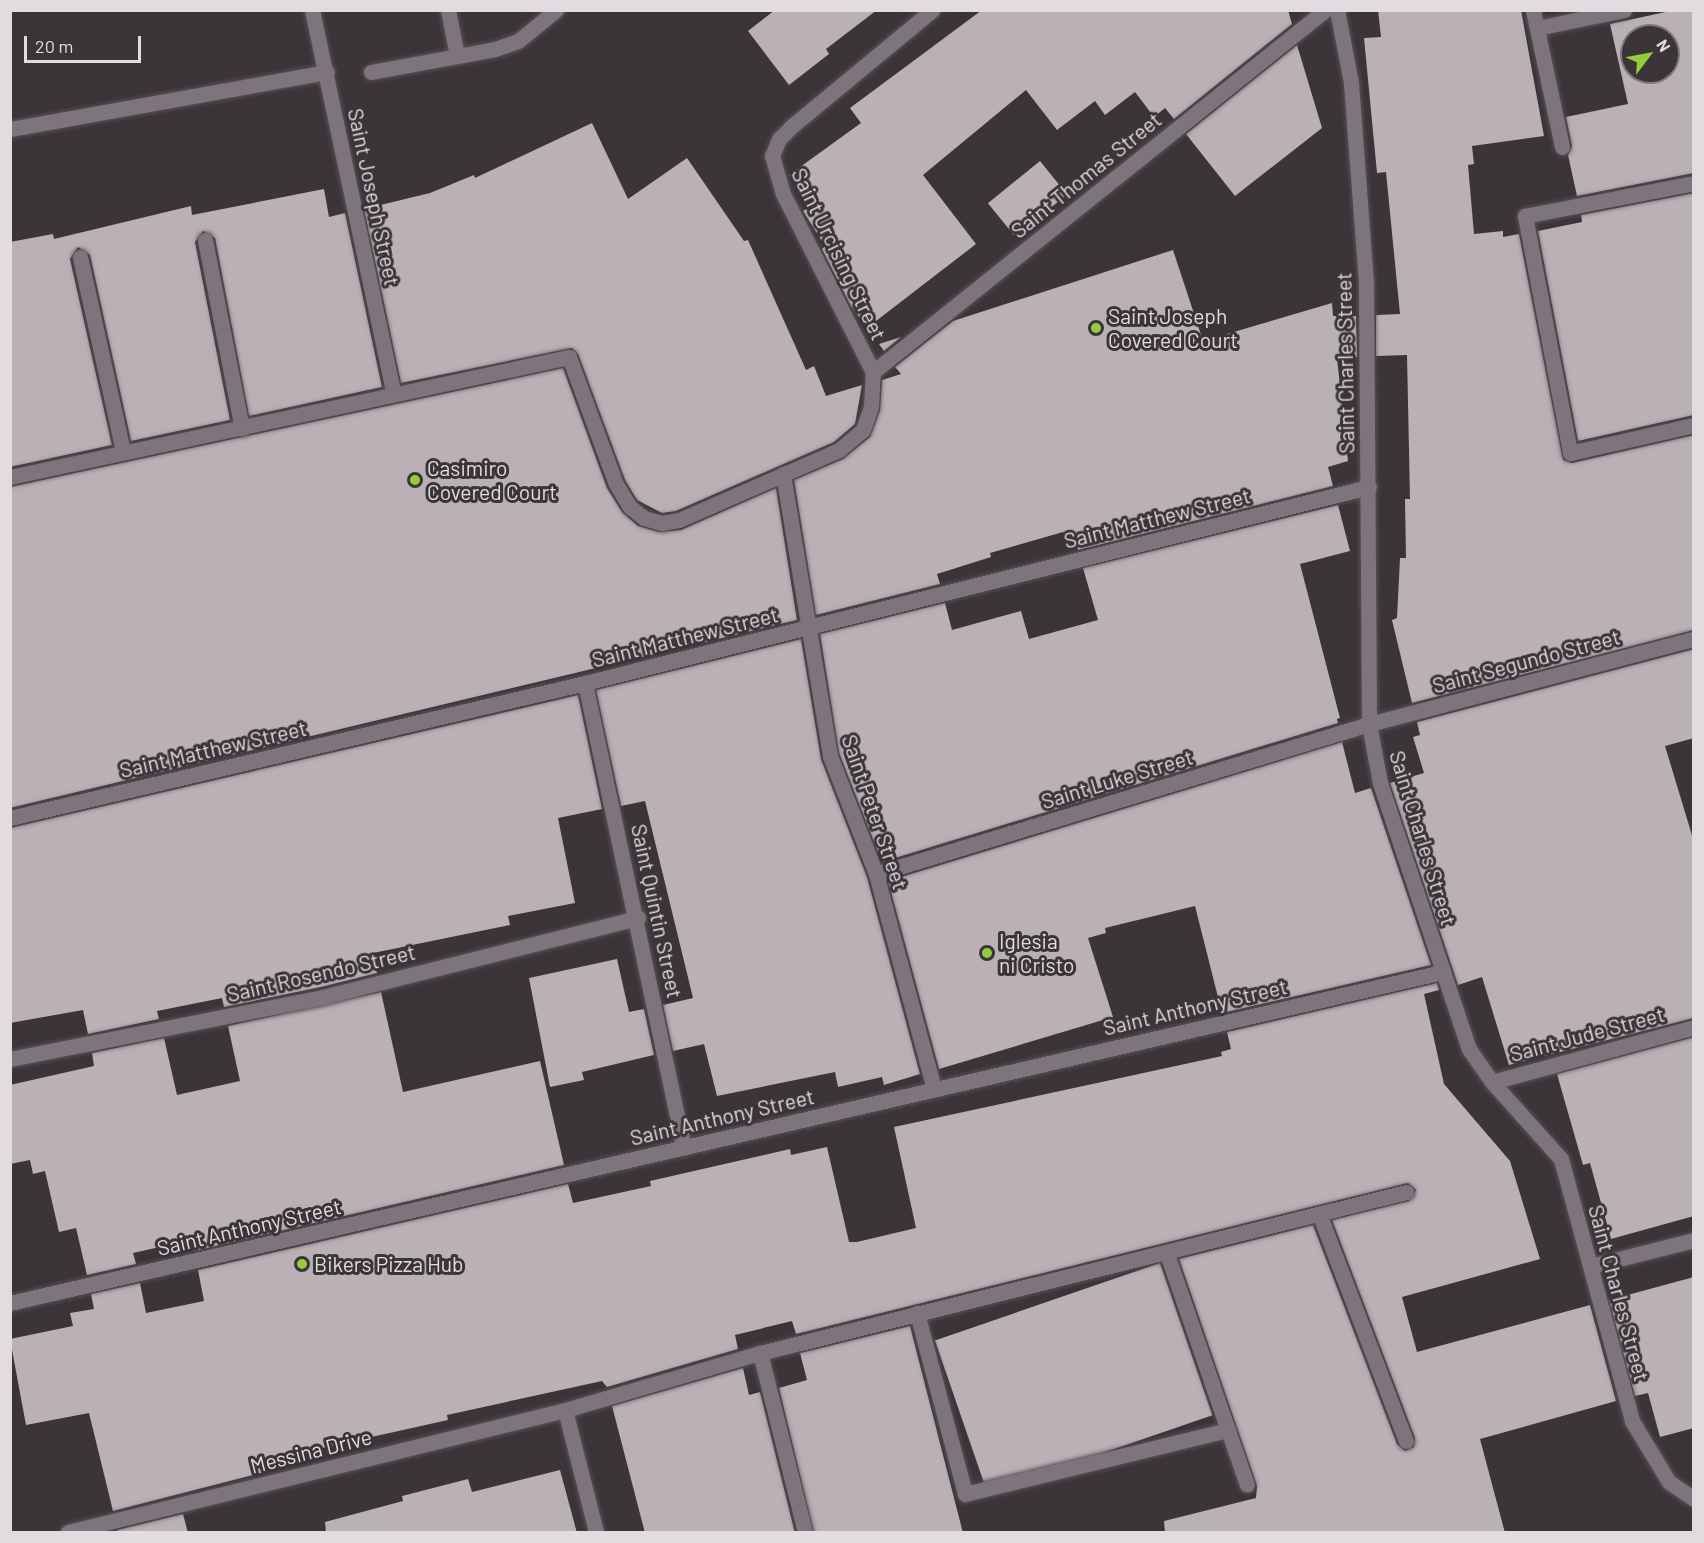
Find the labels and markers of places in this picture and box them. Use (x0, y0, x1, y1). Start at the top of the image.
place label: Saint Joseph Covered Court (1108, 303, 1238, 353)
marker: Saint Joseph Covered Court (1089, 321, 1103, 335)
place label: Casimiro Covered Court (427, 455, 557, 505)
marker: Casimiro Covered Court (408, 473, 422, 487)
place label: Iglesia ni Cristo (999, 928, 1074, 978)
marker: Iglesia ni Cristo (980, 946, 994, 960)
place label: Bikers Pizza Hub (314, 1251, 464, 1277)
marker: Bikers Pizza Hub (295, 1257, 309, 1271)

